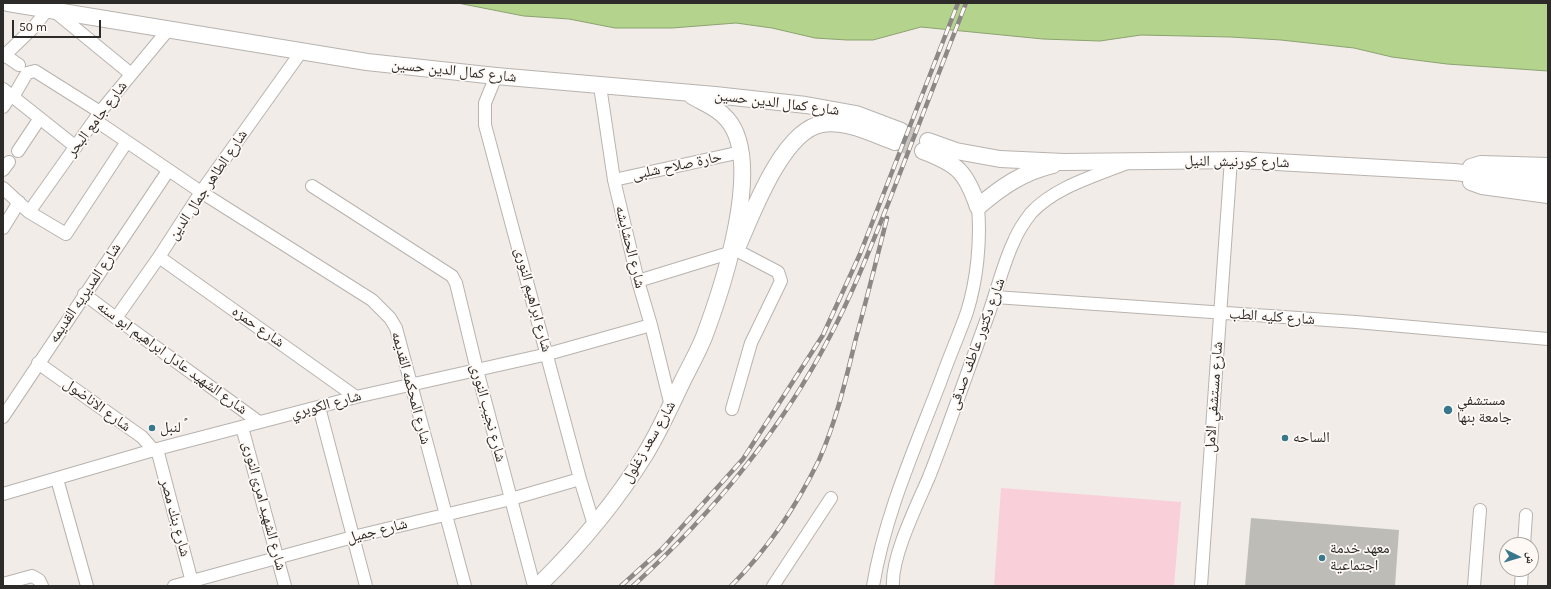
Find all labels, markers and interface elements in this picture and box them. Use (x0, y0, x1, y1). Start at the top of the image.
scale bar (14, 12, 103, 38)
text: 50 m (19, 20, 47, 34)
street label: شارع كمال الدين حسين (391, 55, 517, 87)
street label: شارع جامع البحر (63, 78, 131, 160)
street label: شارع كمال الدين حسين (713, 86, 841, 120)
street label: شارع الطاهر جمال الدين (164, 126, 252, 244)
street label: حارة صلاح شلبى (631, 148, 723, 184)
street label: شارع كورنيش النيل (1184, 152, 1290, 172)
street label: شارع الحشايشه (611, 204, 649, 290)
street label: شارع المديريه القديمه (45, 240, 125, 346)
street label: شارع ابراهيم النورى (510, 246, 556, 354)
street label: شارع دكتور عاطف صدقى (945, 276, 1009, 412)
street label: شارع الشهيد عادل ابراهيم ابو سنه (93, 297, 251, 419)
street label: شارع حمزه (228, 302, 288, 352)
street label: شارع كليه الطب (1228, 305, 1316, 329)
street label: شارع المحكمه القديمه (387, 330, 435, 446)
street label: شارع مستشفي الامل (1201, 341, 1227, 453)
street label: شارع نجيب النورى (466, 362, 510, 464)
street label: شارع الاناضول (60, 374, 134, 436)
street label: شارع الكوبري (289, 387, 363, 423)
place label: مستشفي جامعة بنها (1457, 392, 1512, 427)
street label: شارع سعد زغلول (618, 398, 680, 486)
marker: مستشفي جامعة بنها (1442, 404, 1454, 416)
place label: لنبل ً (160, 419, 184, 437)
marker: لنبل ً (147, 423, 157, 433)
place label: الساحه (1293, 429, 1330, 447)
marker: الساحه (1280, 433, 1290, 443)
street label: شارع الشهيد امرئ النورى (238, 439, 290, 573)
street label: شارع بنك مصر (156, 477, 194, 559)
street label: شارع جميل (345, 515, 409, 547)
north arrow (1499, 537, 1539, 577)
place label: معهد خدمة اجتماعية (1330, 540, 1390, 575)
text: ش (1523, 552, 1537, 564)
marker: معهد خدمة اجتماعية (1317, 553, 1327, 563)

